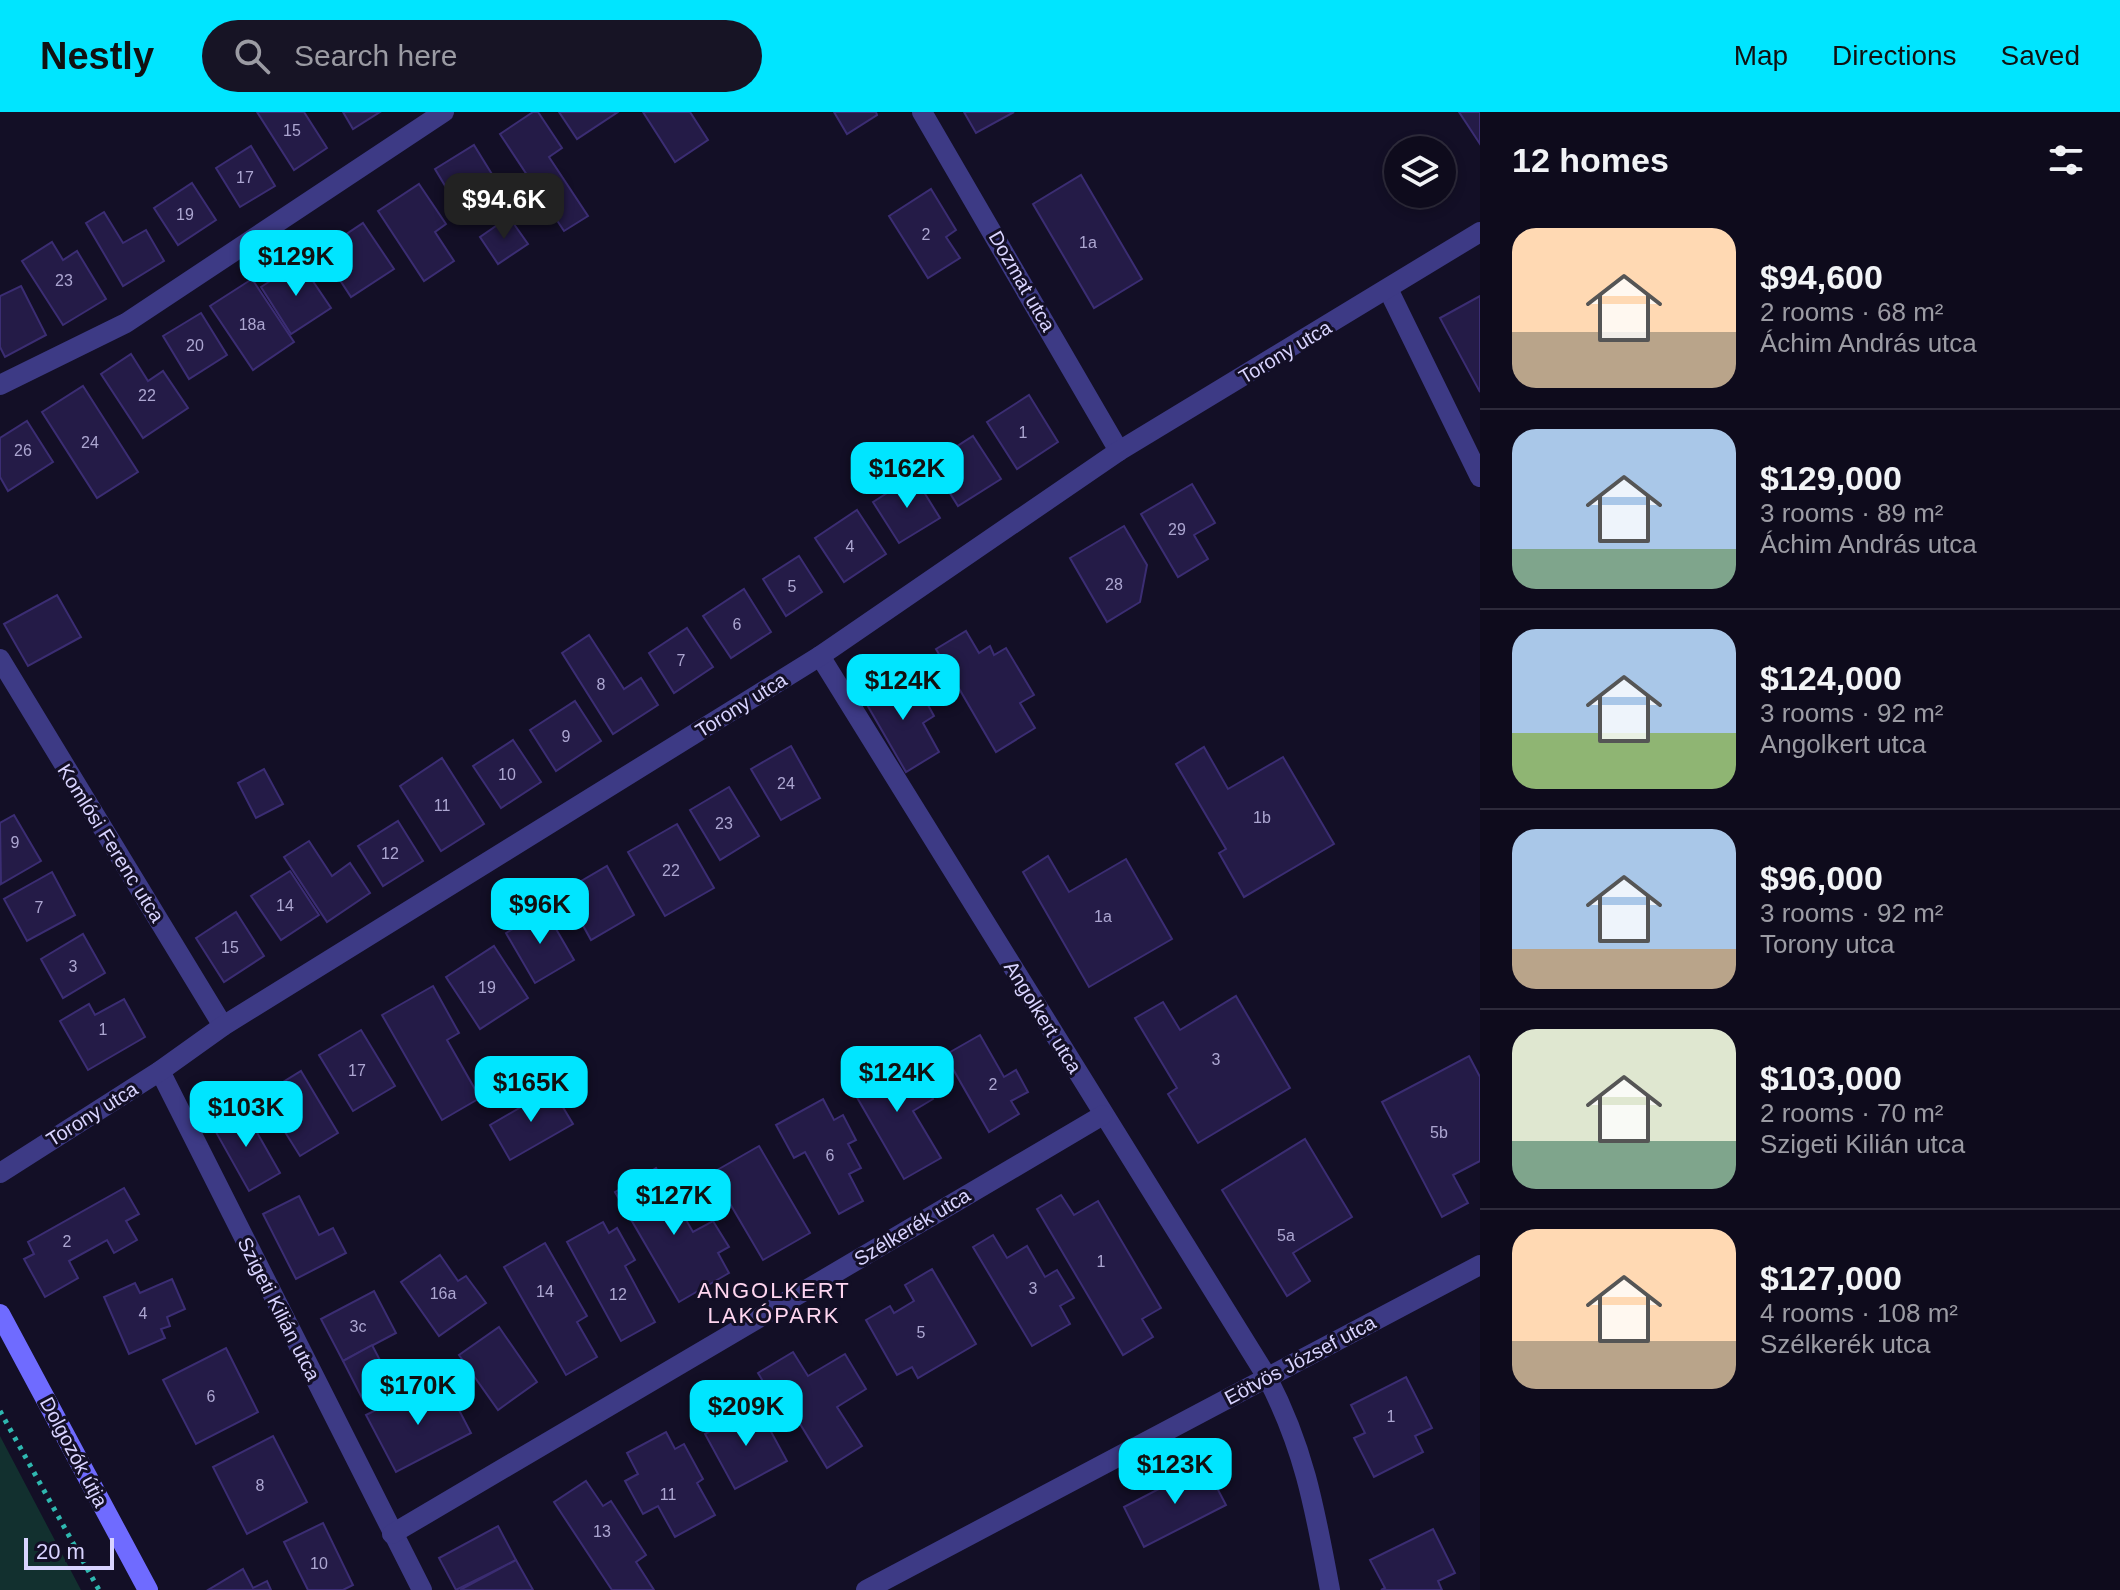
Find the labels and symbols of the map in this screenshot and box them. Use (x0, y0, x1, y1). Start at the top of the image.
house number: 15 (283, 122, 301, 139)
house number: 17 (236, 169, 254, 186)
pin: $94.6K (439, 173, 569, 241)
house number: 19 (176, 206, 194, 223)
house number: 2 (922, 226, 931, 243)
street label: Dozmat utca (984, 227, 1060, 336)
pin: $129K (240, 230, 352, 298)
house number: 1a (1079, 234, 1097, 251)
house number: 23 (55, 272, 73, 289)
street label: Torony utca (1235, 315, 1336, 388)
house number: 18a (239, 316, 265, 333)
house number: 20 (186, 337, 204, 354)
house number: 22 (138, 387, 156, 404)
house number: 1 (1019, 424, 1028, 441)
house number: 24 (81, 434, 99, 451)
house number: 26 (14, 442, 32, 459)
pin: $162K (851, 442, 963, 510)
house number: 29 (1168, 521, 1186, 538)
house number: 4 (846, 538, 855, 555)
house number: 28 (1105, 576, 1123, 593)
house number: 5 (788, 578, 797, 595)
house number: 6 (733, 616, 742, 633)
house number: 7 (677, 652, 686, 669)
pin: $124K (847, 654, 959, 722)
street label: Torony utca (691, 668, 791, 742)
house number: 8 (597, 676, 606, 693)
house number: 9 (562, 728, 571, 745)
street label: Komlósi Ferenc utca (53, 760, 169, 927)
house number: 10 (498, 766, 516, 783)
house number: 24 (777, 775, 795, 792)
house number: 11 (434, 797, 450, 814)
house number: 1b (1253, 809, 1271, 826)
house number: 23 (715, 815, 733, 832)
house number: 9 (11, 834, 20, 851)
house number: 12 (381, 845, 399, 862)
house number: 22 (662, 862, 680, 879)
pin: $96K (493, 878, 587, 946)
house number: 14 (276, 897, 294, 914)
house number: 7 (35, 899, 44, 916)
house number: 1a (1094, 908, 1112, 925)
house number: 15 (221, 939, 239, 956)
street label: Angolkert utca (1000, 957, 1087, 1078)
house number: 3 (69, 958, 78, 975)
house number: 19 (478, 979, 496, 996)
house number: 1 (99, 1021, 108, 1038)
pin: $124K (841, 1046, 953, 1114)
house number: 3 (1212, 1051, 1221, 1068)
pin: $165K (475, 1056, 587, 1124)
house number: 17 (348, 1062, 366, 1079)
house number: 2 (989, 1076, 998, 1093)
street label: Torony utca (42, 1077, 142, 1151)
pin: $103K (190, 1081, 302, 1149)
house number: 5b (1430, 1124, 1448, 1141)
house number: 6 (826, 1147, 835, 1164)
pin: $127K (618, 1169, 730, 1237)
street label: Szélkerék utca (850, 1183, 975, 1270)
house number: 5a (1277, 1227, 1295, 1244)
house number: 2 (63, 1233, 72, 1250)
street label: Szigeti Kilián utca (233, 1234, 325, 1385)
house number: 1 (1097, 1253, 1106, 1270)
district label: ANGOLKERT LAKÓPARK (697, 1278, 851, 1328)
house number: 3 (1029, 1280, 1038, 1297)
house number: 14 (536, 1283, 554, 1300)
house number: 16a (430, 1285, 456, 1302)
house number: 12 (609, 1286, 627, 1303)
house number: 4 (139, 1305, 148, 1322)
street label: Eötvös József utca (1221, 1310, 1380, 1409)
house number: 3c (350, 1318, 366, 1335)
house number: 5 (917, 1324, 926, 1341)
pin: $170K (362, 1359, 474, 1427)
pin: $209K (690, 1380, 802, 1448)
house number: 6 (207, 1388, 216, 1405)
street label: Dolgozók útja (36, 1393, 113, 1511)
house number: 1 (1387, 1408, 1396, 1425)
pin: $123K (1119, 1438, 1231, 1506)
house number: 8 (256, 1477, 265, 1494)
house number: 11 (660, 1486, 676, 1503)
house number: 13 (593, 1523, 611, 1540)
scale bar (24, 1534, 114, 1570)
house number: 10 (310, 1555, 328, 1572)

